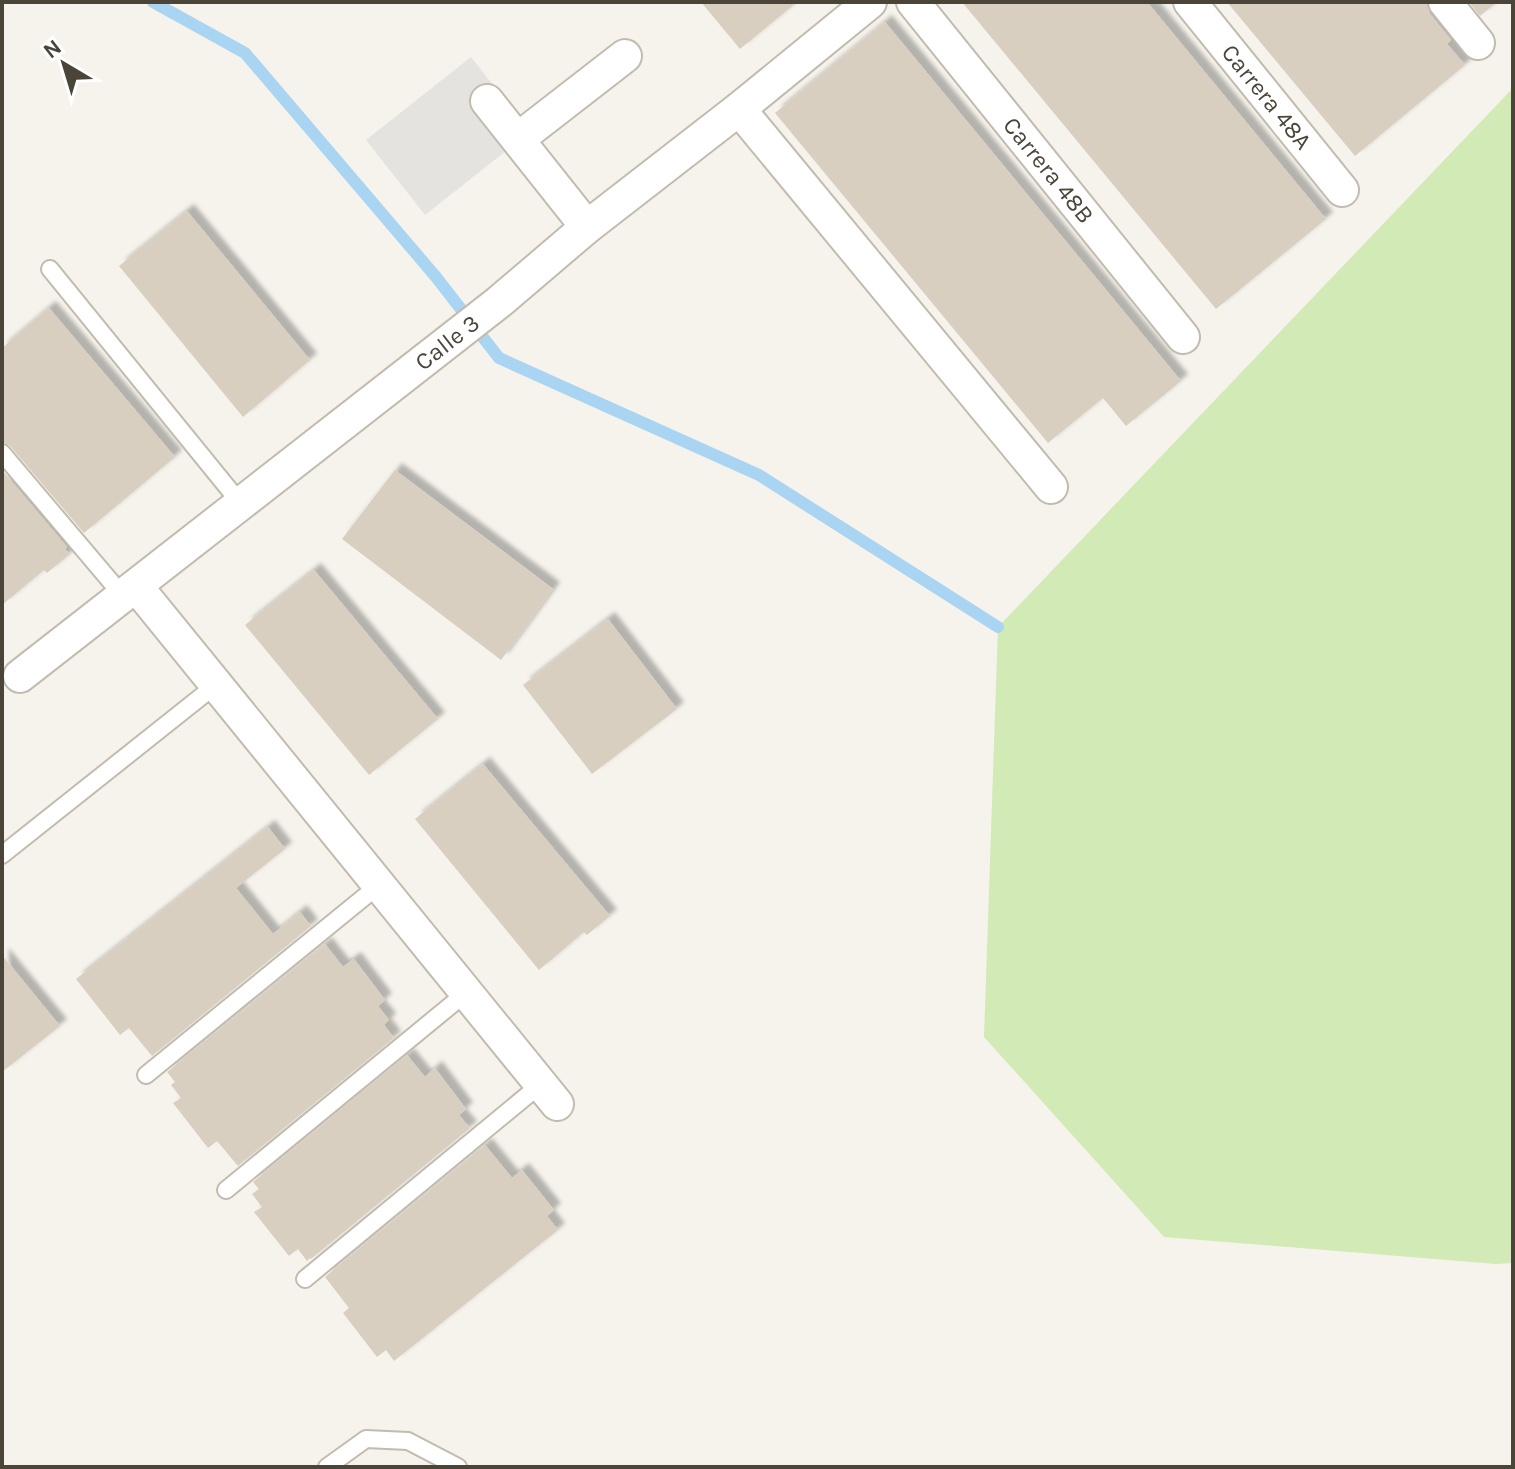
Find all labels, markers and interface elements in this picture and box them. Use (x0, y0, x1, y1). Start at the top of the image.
north arrow (24, 24, 104, 104)
text: N (38, 34, 67, 64)
street label: Carrera 48A (1216, 39, 1318, 155)
street label: Carrera 48B (997, 111, 1100, 229)
street label: Calle 3 (410, 309, 485, 376)

